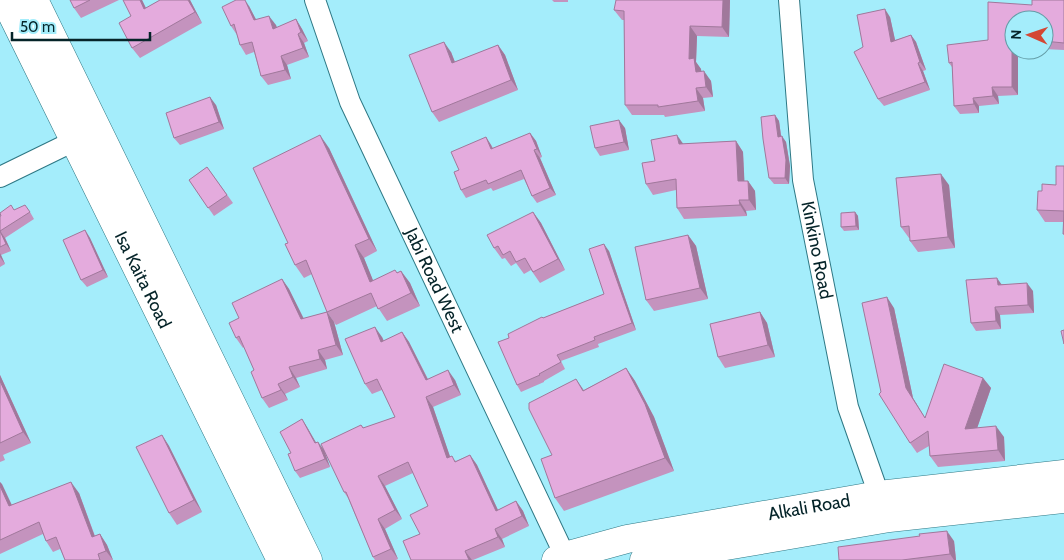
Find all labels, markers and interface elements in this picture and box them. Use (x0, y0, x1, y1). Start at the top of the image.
scale bar (12, 10, 150, 42)
north arrow (1004, 10, 1054, 60)
text: 50 m (20, 18, 55, 36)
text: N (1007, 29, 1025, 40)
street label: Kinkino Road (796, 199, 837, 301)
street label: Jabi Road West (400, 223, 469, 336)
street label: Isa Kaita Road (110, 228, 176, 332)
street label: Alkali Road (766, 489, 852, 525)

